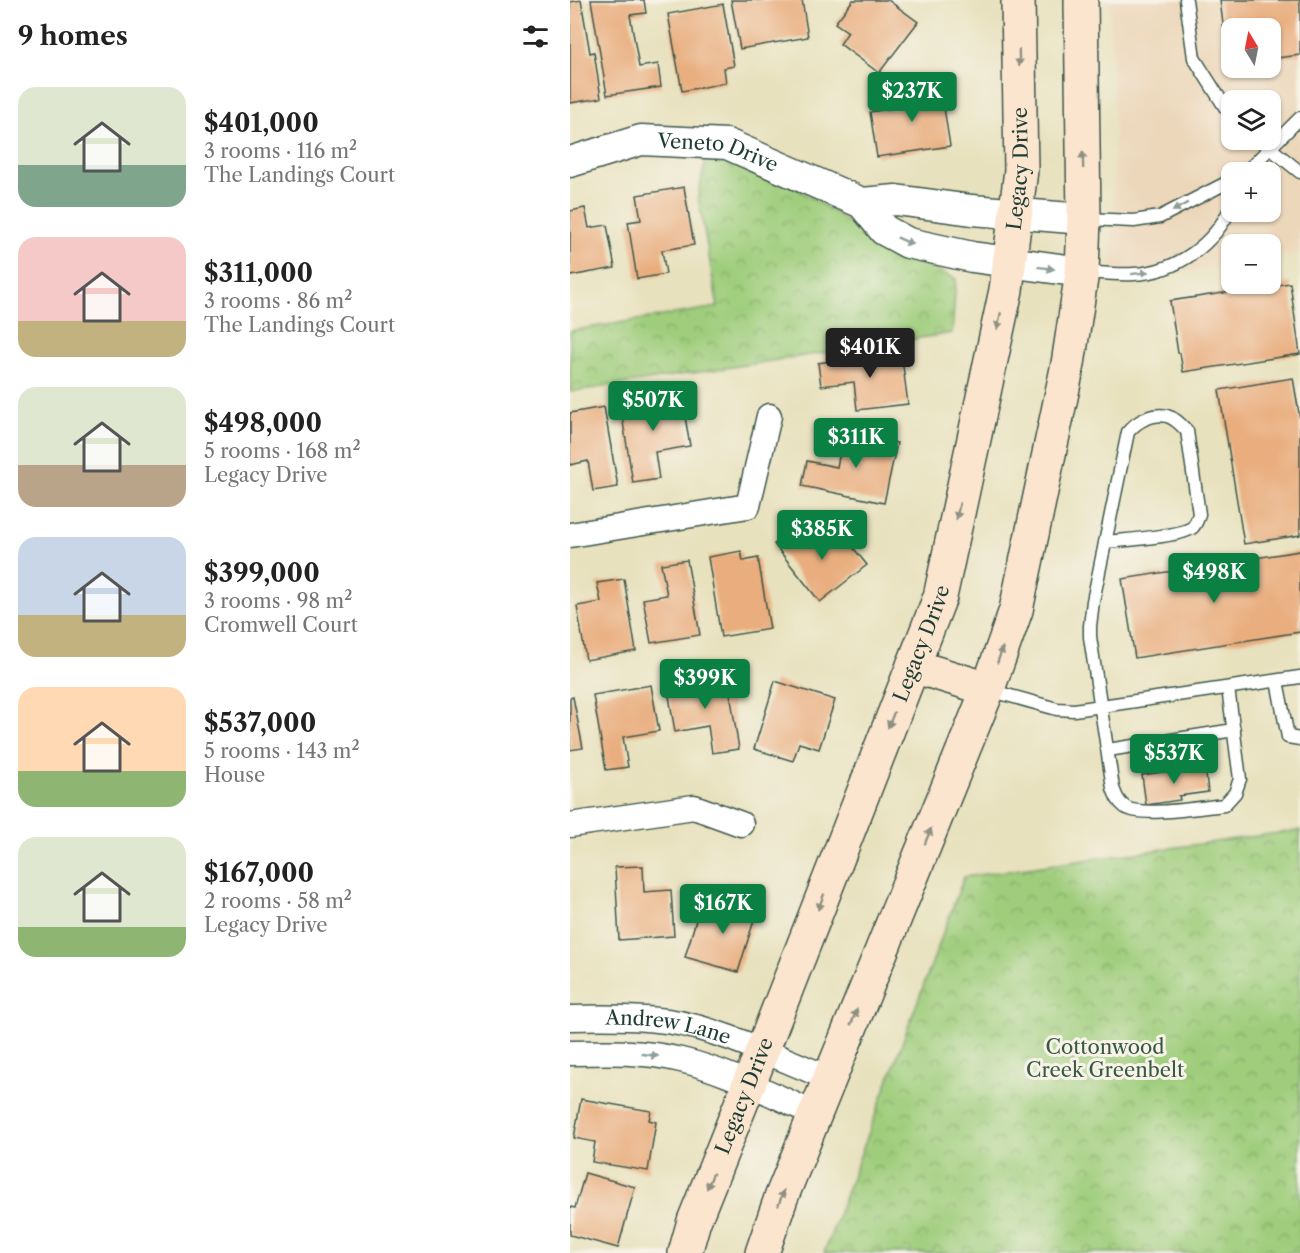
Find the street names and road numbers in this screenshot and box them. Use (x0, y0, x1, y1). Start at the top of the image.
street label: Legacy Drive (1002, 107, 1033, 232)
street label: Veneto Drive (656, 129, 782, 177)
street label: Legacy Drive (888, 583, 954, 705)
street label: Andrew Lane (604, 1005, 734, 1049)
street label: Legacy Drive (710, 1034, 778, 1158)

